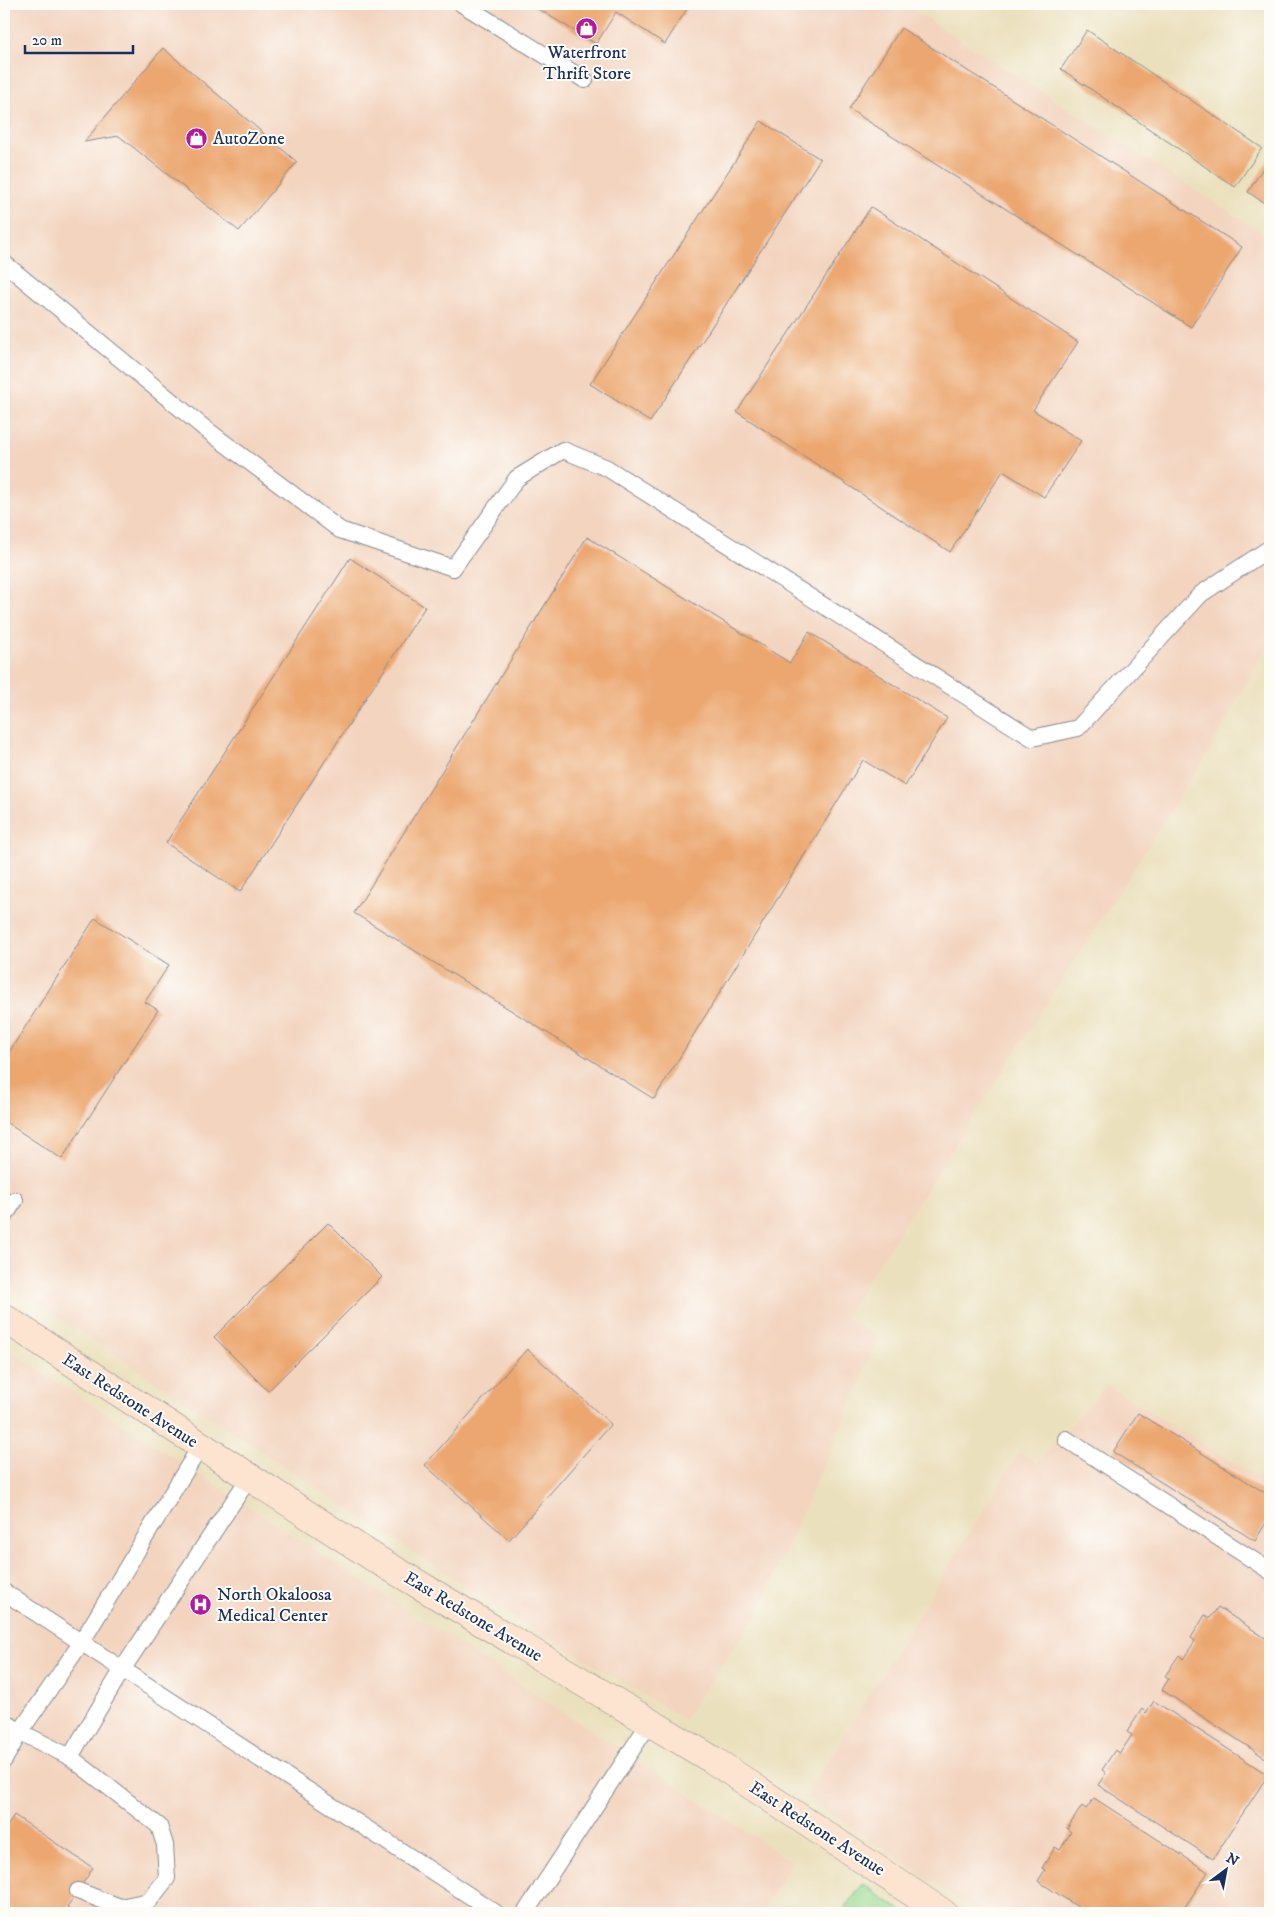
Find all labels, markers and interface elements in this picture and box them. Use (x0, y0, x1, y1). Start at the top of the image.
shop icon: Waterfront Thrift Store (575, 16, 599, 40)
scale bar (25, 22, 132, 54)
text: 20 m (32, 31, 62, 50)
place label: Waterfront Thrift Store (543, 42, 631, 85)
shop icon: AutoZone (185, 127, 209, 151)
place label: AutoZone (213, 128, 285, 150)
street label: East Redstone Avenue (58, 1349, 202, 1453)
street label: East Redstone Avenue (400, 1567, 546, 1667)
place label: North Okaloosa Medical Center (217, 1584, 332, 1627)
hospital icon: North Okaloosa Medical Center (189, 1593, 213, 1617)
street label: East Redstone Avenue (745, 1777, 889, 1881)
north arrow (1202, 1844, 1252, 1894)
text: N (1223, 1849, 1242, 1871)

